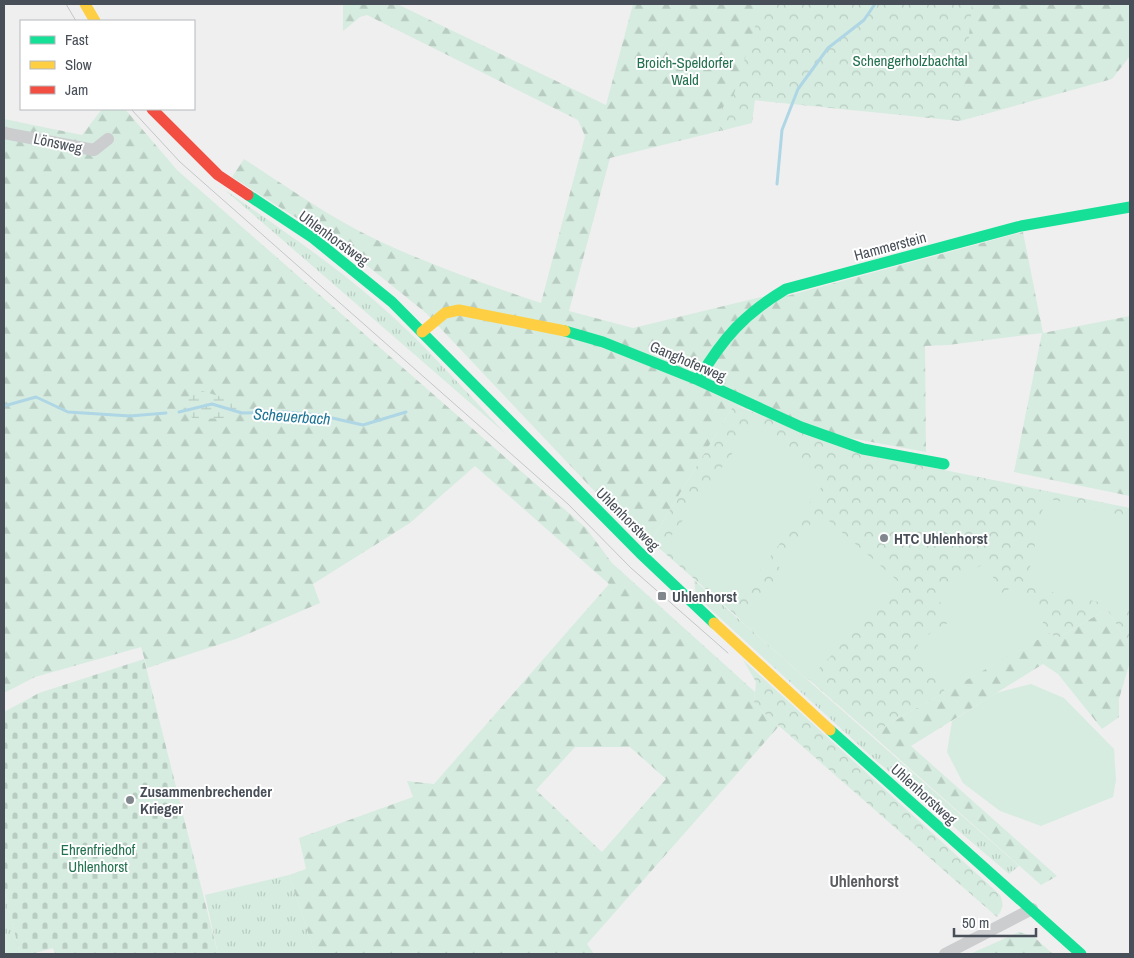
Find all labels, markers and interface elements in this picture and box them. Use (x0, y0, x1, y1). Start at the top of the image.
legend (20, 20, 195, 110)
text: Fast (65, 29, 89, 50)
park label: Schengerholzbachtal (853, 50, 967, 71)
park label: Broich-Speldorfer Wald (637, 52, 733, 90)
text: Slow (65, 54, 92, 75)
text: Jam (65, 79, 88, 100)
street label: Lönsweg (32, 128, 84, 158)
street label: Uhlenhorstweg (295, 205, 373, 271)
street label: Hammerstein (852, 226, 928, 266)
street label: Ganghoferweg (647, 336, 729, 386)
water label: Scheuerbach (253, 402, 331, 430)
street label: Uhlenhorstweg (592, 483, 665, 556)
place label: HTC Uhlenhorst (894, 528, 988, 549)
marker: HTC Uhlenhorst (878, 532, 890, 544)
place label: Uhlenhorst (672, 586, 737, 607)
marker: Uhlenhorst (656, 590, 668, 602)
street label: Uhlenhorstweg (886, 759, 962, 829)
place label: Zusammenbrechender Krieger (140, 781, 272, 819)
marker: Zusammenbrechender Krieger (124, 794, 136, 806)
park label: Ehrenfriedhof Uhlenhorst (61, 839, 136, 877)
district label: Uhlenhorst (829, 870, 899, 892)
scale bar (954, 906, 1036, 938)
text: 50 m (962, 912, 989, 933)

